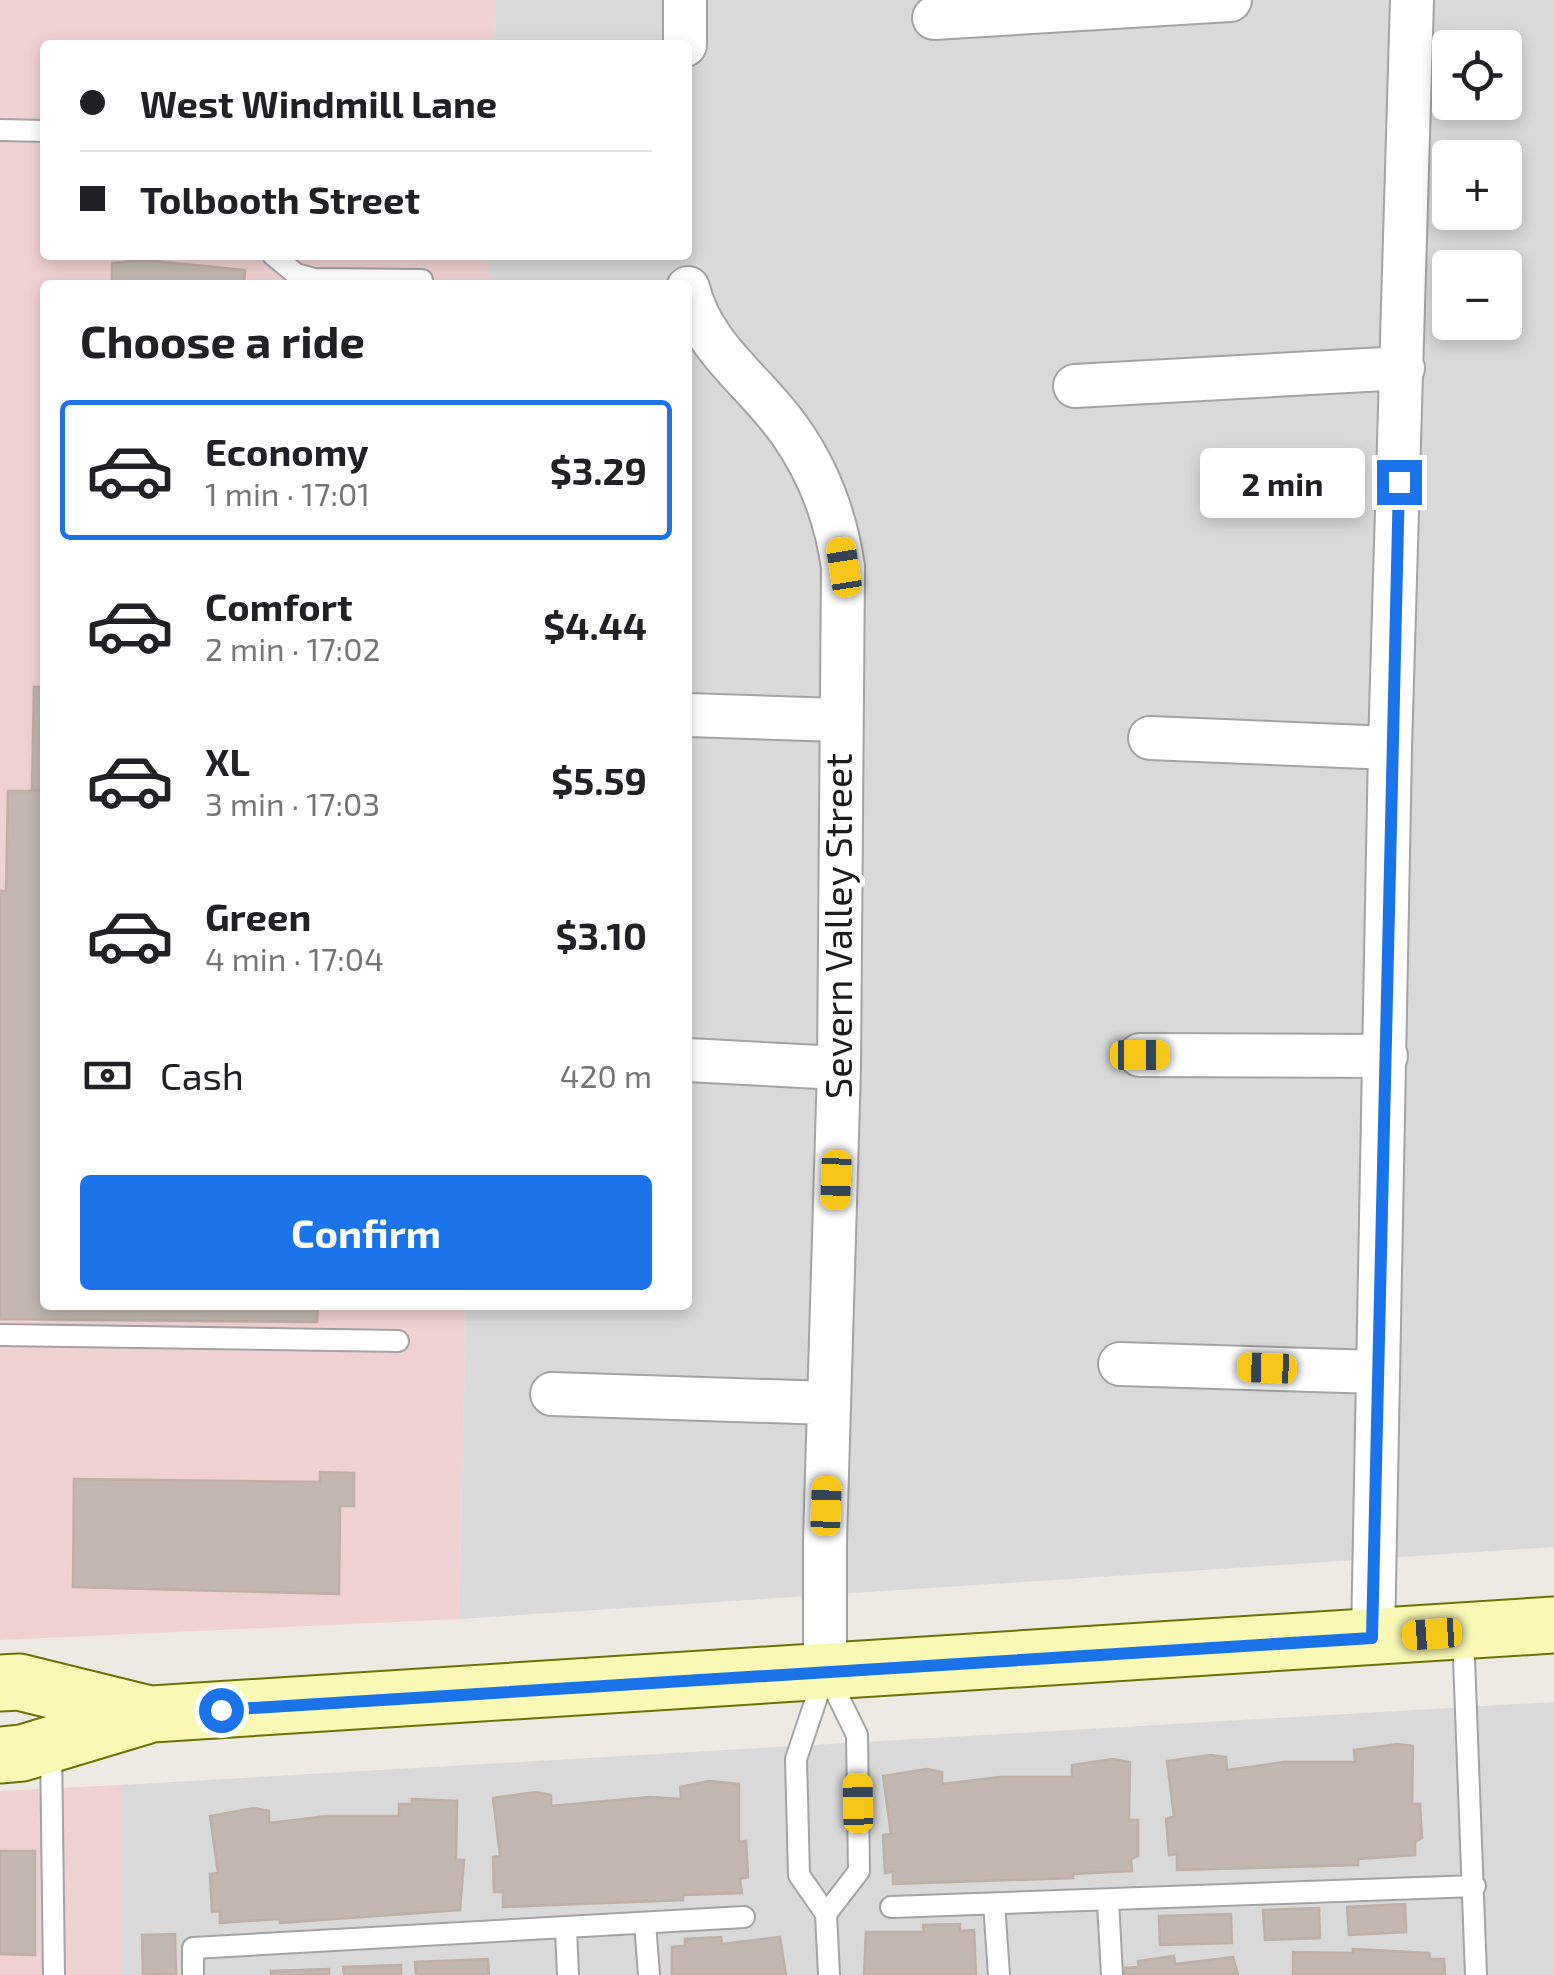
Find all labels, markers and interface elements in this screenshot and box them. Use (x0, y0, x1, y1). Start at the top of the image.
map controls (1432, 30, 1522, 340)
button: locate (1432, 30, 1522, 120)
text: West Windmill Lane (140, 80, 497, 126)
button: + (1432, 140, 1522, 230)
text: Tolbooth Street (140, 176, 420, 222)
button: − (1432, 250, 1522, 340)
text: Choose a ride (80, 313, 365, 367)
icon: car (85, 425, 175, 515)
text: Economy (205, 428, 369, 474)
text: $3.29 (550, 447, 647, 493)
callout: 2 min (1199, 447, 1364, 517)
route end (1377, 460, 1422, 505)
text: 2 min (1242, 464, 1323, 502)
text: 1 min · 17:01 (205, 474, 370, 512)
car (824, 535, 864, 599)
icon: car (85, 580, 175, 670)
text: Comfort (205, 583, 353, 629)
text: $4.44 (543, 602, 647, 648)
text: 2 min · 17:02 (205, 629, 380, 667)
icon: car (85, 735, 175, 825)
text: XL (205, 738, 250, 784)
street label: Severn Valley Street (814, 753, 860, 1099)
text: $5.59 (551, 757, 647, 803)
text: 3 min · 17:03 (205, 784, 380, 822)
icon: car (85, 890, 175, 980)
text: Green (205, 893, 311, 939)
text: $3.10 (555, 912, 647, 958)
text: 4 min · 17:04 (205, 939, 384, 977)
car (1110, 1040, 1170, 1070)
icon: cash (80, 1048, 135, 1103)
text: Cash (160, 1052, 244, 1098)
text: 420 m (560, 1056, 652, 1094)
car (820, 1149, 852, 1211)
button: Confirm (80, 1175, 652, 1290)
car (1236, 1352, 1298, 1384)
car (810, 1475, 842, 1537)
car (1401, 1617, 1463, 1651)
route start (199, 1688, 244, 1733)
car (842, 1773, 874, 1833)

